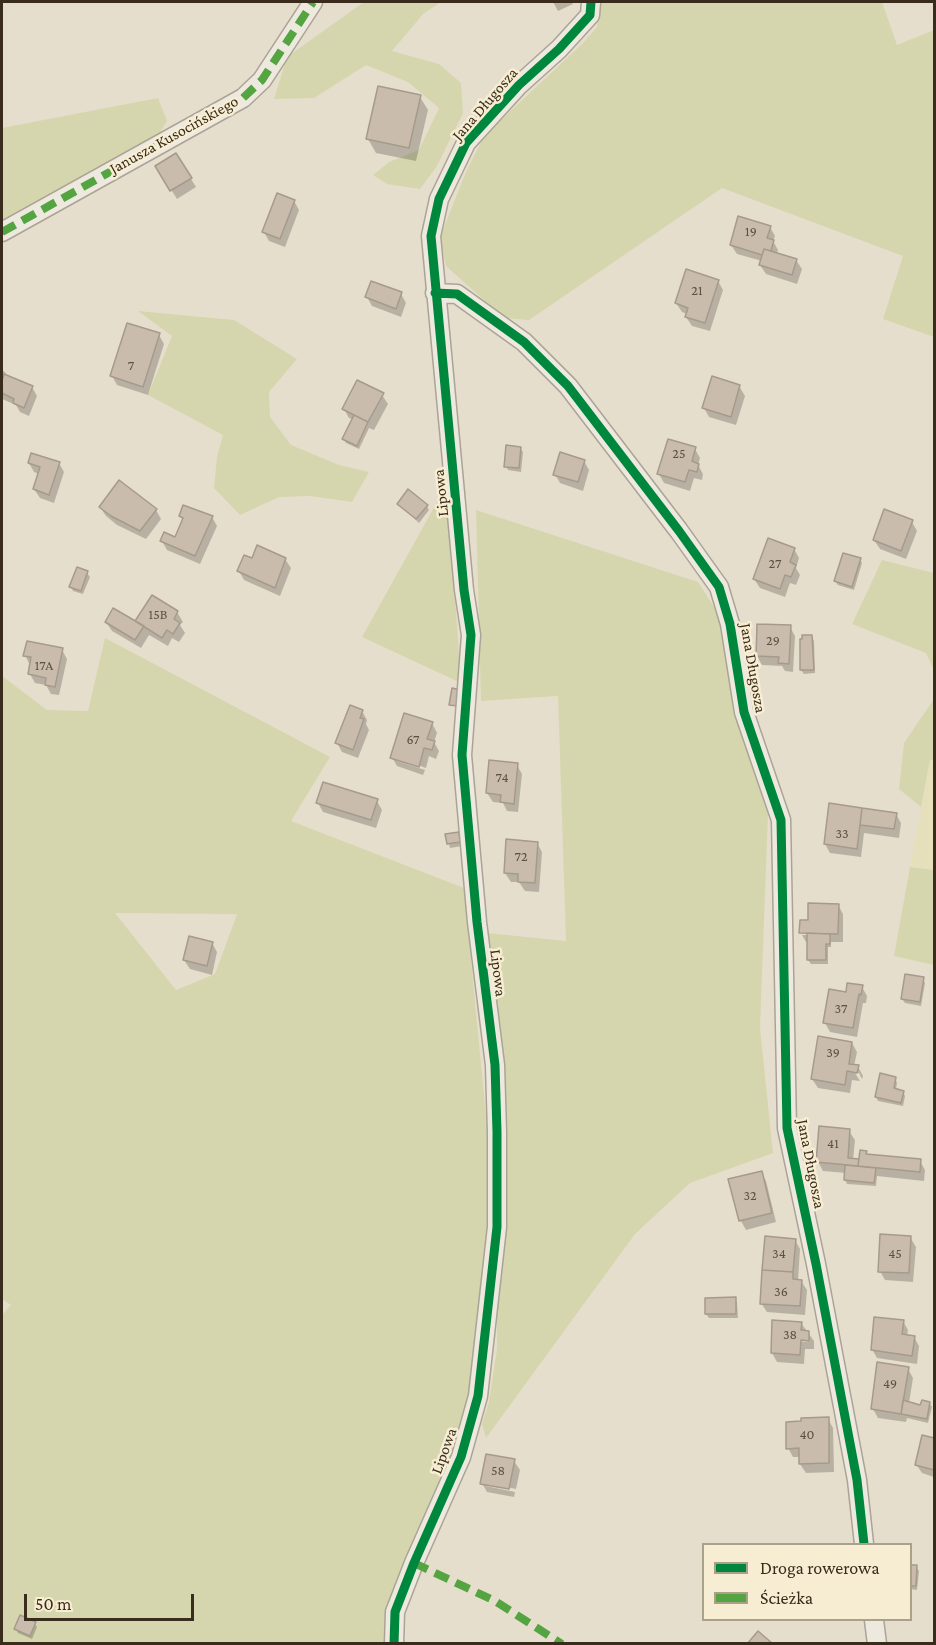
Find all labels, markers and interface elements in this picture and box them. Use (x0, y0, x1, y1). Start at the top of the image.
street label: Jana Długosza (448, 64, 522, 144)
street label: Janusza Kusocińskiego (106, 92, 242, 178)
house number: 19 (745, 224, 757, 240)
house number: 21 (691, 283, 703, 299)
house number: 7 (128, 358, 134, 374)
house number: 25 (672, 446, 686, 462)
street label: Lipowa (429, 468, 453, 518)
house number: 27 (769, 556, 781, 572)
house number: 15B (149, 607, 167, 623)
street label: Jana Długosza (736, 622, 770, 714)
house number: 29 (766, 633, 780, 649)
house number: 17A (35, 658, 53, 674)
house number: 67 (406, 732, 420, 748)
house number: 74 (495, 770, 509, 786)
house number: 33 (835, 826, 849, 842)
house number: 72 (514, 849, 528, 865)
street label: Lipowa (486, 948, 510, 998)
house number: 37 (835, 1001, 847, 1017)
house number: 39 (826, 1045, 840, 1061)
street label: Jana Długosza (793, 1118, 829, 1210)
house number: 41 (827, 1136, 839, 1152)
house number: 32 (743, 1188, 757, 1204)
house number: 34 (772, 1246, 786, 1262)
house number: 45 (888, 1246, 902, 1262)
house number: 36 (774, 1284, 788, 1300)
house number: 38 (783, 1327, 797, 1343)
house number: 49 (883, 1376, 897, 1392)
street label: Lipowa (427, 1425, 461, 1477)
house number: 40 (799, 1427, 815, 1443)
house number: 58 (491, 1463, 505, 1479)
legend (702, 1543, 912, 1621)
text: Droga rowerowa (760, 1558, 880, 1578)
scale bar (27, 1582, 196, 1620)
text: Ścieżka (760, 1588, 813, 1608)
text: 50 m (35, 1594, 72, 1614)

